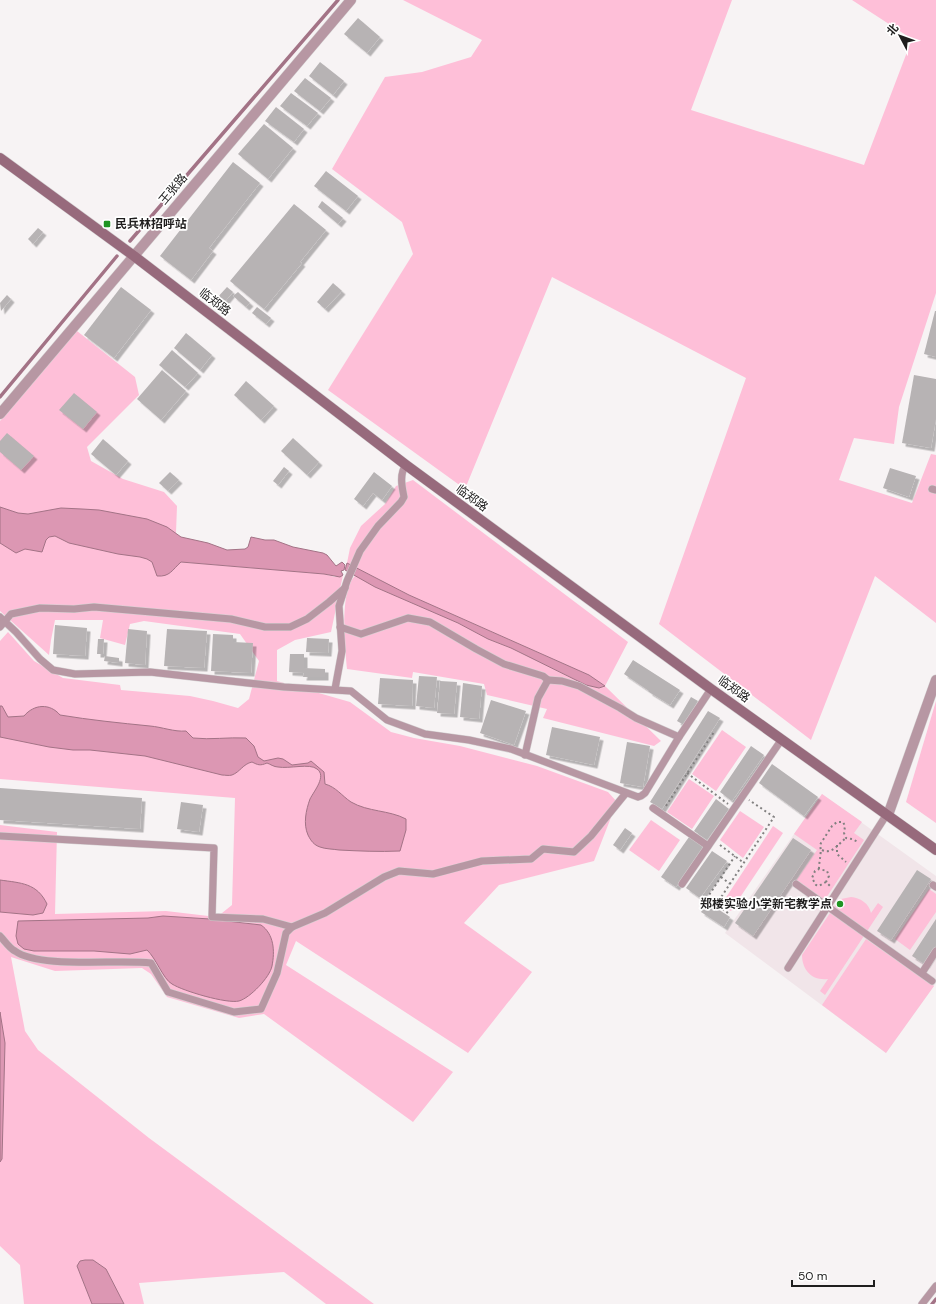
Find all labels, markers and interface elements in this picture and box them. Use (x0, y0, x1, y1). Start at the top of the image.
north arrow (880, 16, 920, 56)
text: 北 (884, 21, 901, 38)
street label: 王张路 (155, 170, 191, 208)
place label: 民兵林招呼站 (115, 216, 187, 232)
marker: 民兵林招呼站 (102, 219, 112, 229)
street label: 临郑路 (196, 285, 234, 319)
street label: 临郑路 (453, 481, 491, 515)
street label: 临郑路 (715, 672, 753, 706)
place label: 郑楼实验小学新宅教学点 (700, 896, 832, 912)
marker: 郑楼实验小学新宅教学点 (835, 899, 845, 909)
scale bar (792, 1262, 874, 1288)
text: 50 m (798, 1268, 827, 1284)

